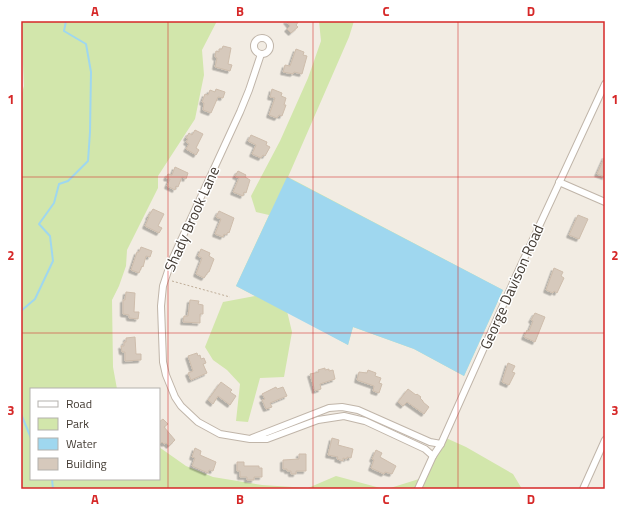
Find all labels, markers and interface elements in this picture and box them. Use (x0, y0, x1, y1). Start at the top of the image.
text: A (91, 1, 99, 21)
text: B (236, 1, 244, 21)
text: C (382, 1, 390, 21)
text: D (527, 1, 535, 21)
text: 1 (7, 89, 15, 109)
text: 1 (611, 89, 619, 109)
street label: Shady Brook Lane (158, 162, 225, 275)
street label: George Davison Road (474, 221, 549, 353)
text: 2 (7, 245, 15, 265)
text: 2 (611, 245, 619, 265)
legend (30, 388, 160, 480)
text: Road (66, 394, 92, 413)
text: 3 (7, 400, 15, 420)
text: 3 (611, 400, 619, 420)
text: Park (66, 414, 89, 433)
text: Water (66, 434, 97, 453)
text: Building (66, 454, 107, 473)
text: A (91, 489, 99, 509)
text: B (236, 489, 244, 509)
text: C (382, 489, 390, 509)
text: D (527, 489, 535, 509)

